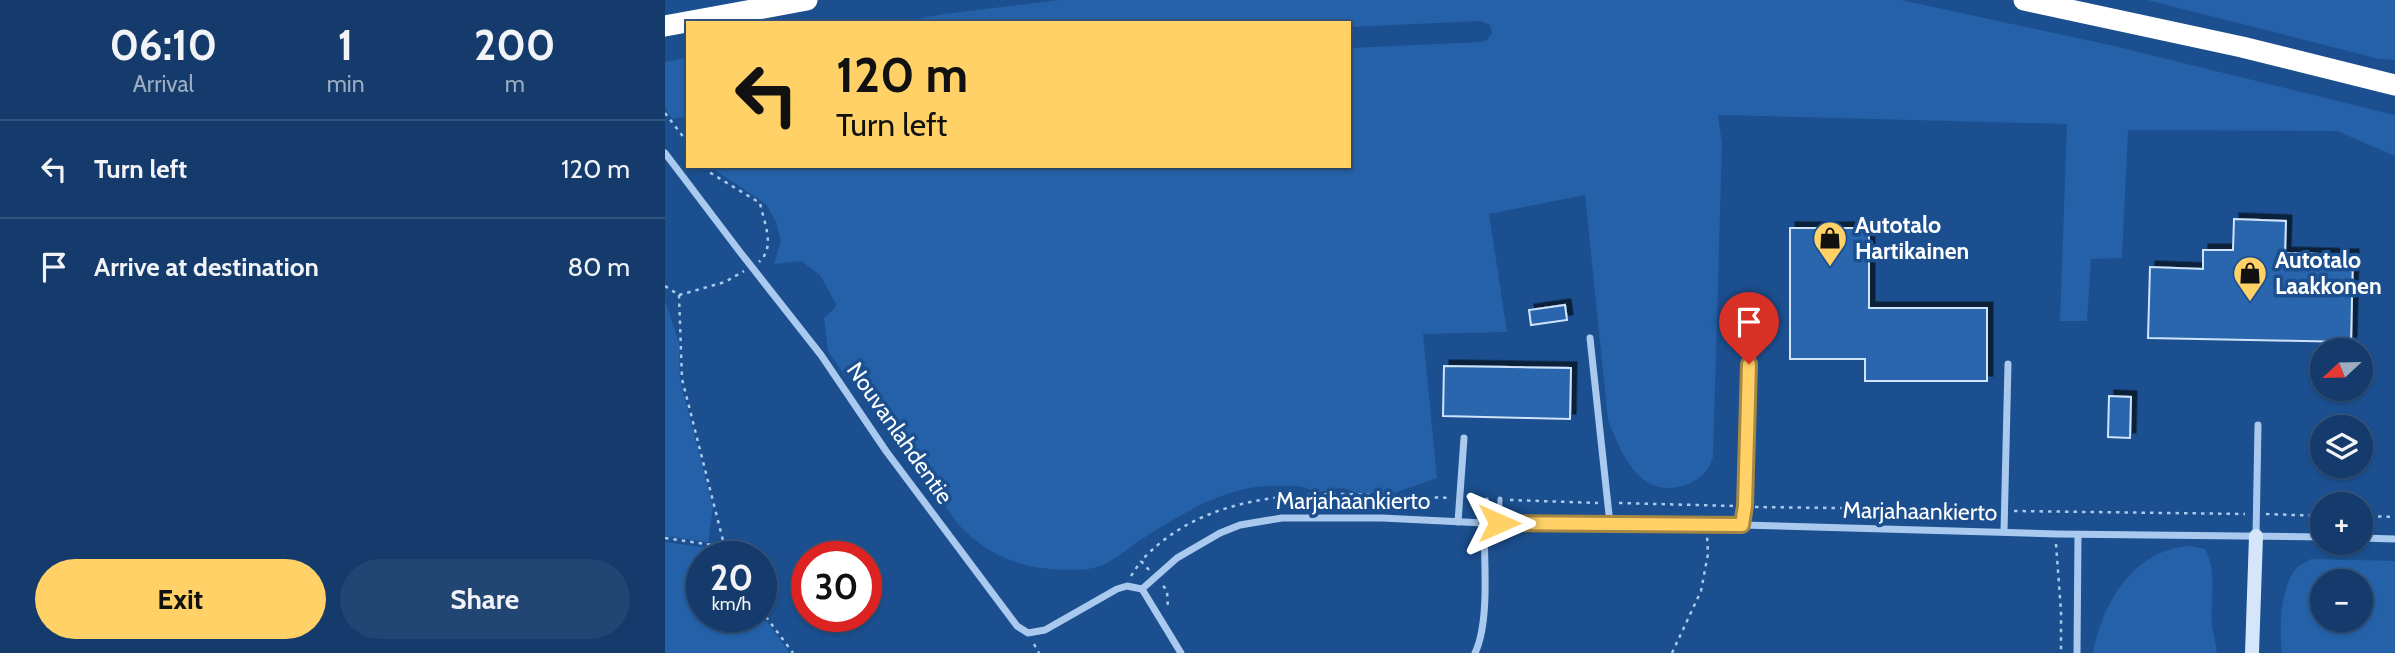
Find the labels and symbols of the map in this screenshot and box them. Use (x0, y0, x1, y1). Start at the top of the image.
place label: Autotalo Hartikainen (1855, 211, 1969, 265)
shop icon: Autotalo Hartikainen (1811, 219, 1849, 268)
place label: Autotalo Laakkonen (2275, 246, 2382, 300)
shop icon: Autotalo Laakkonen (2231, 254, 2269, 303)
pin (1719, 292, 1779, 364)
north arrow (2310, 338, 2373, 401)
street label: Nouvanlahdentie (841, 357, 959, 509)
position arrow (1462, 486, 1536, 560)
street label: Marjahaankierto (1276, 487, 1430, 515)
street label: Marjahaankierto (1842, 496, 1998, 526)
speed limit sign: 30 (791, 541, 882, 632)

